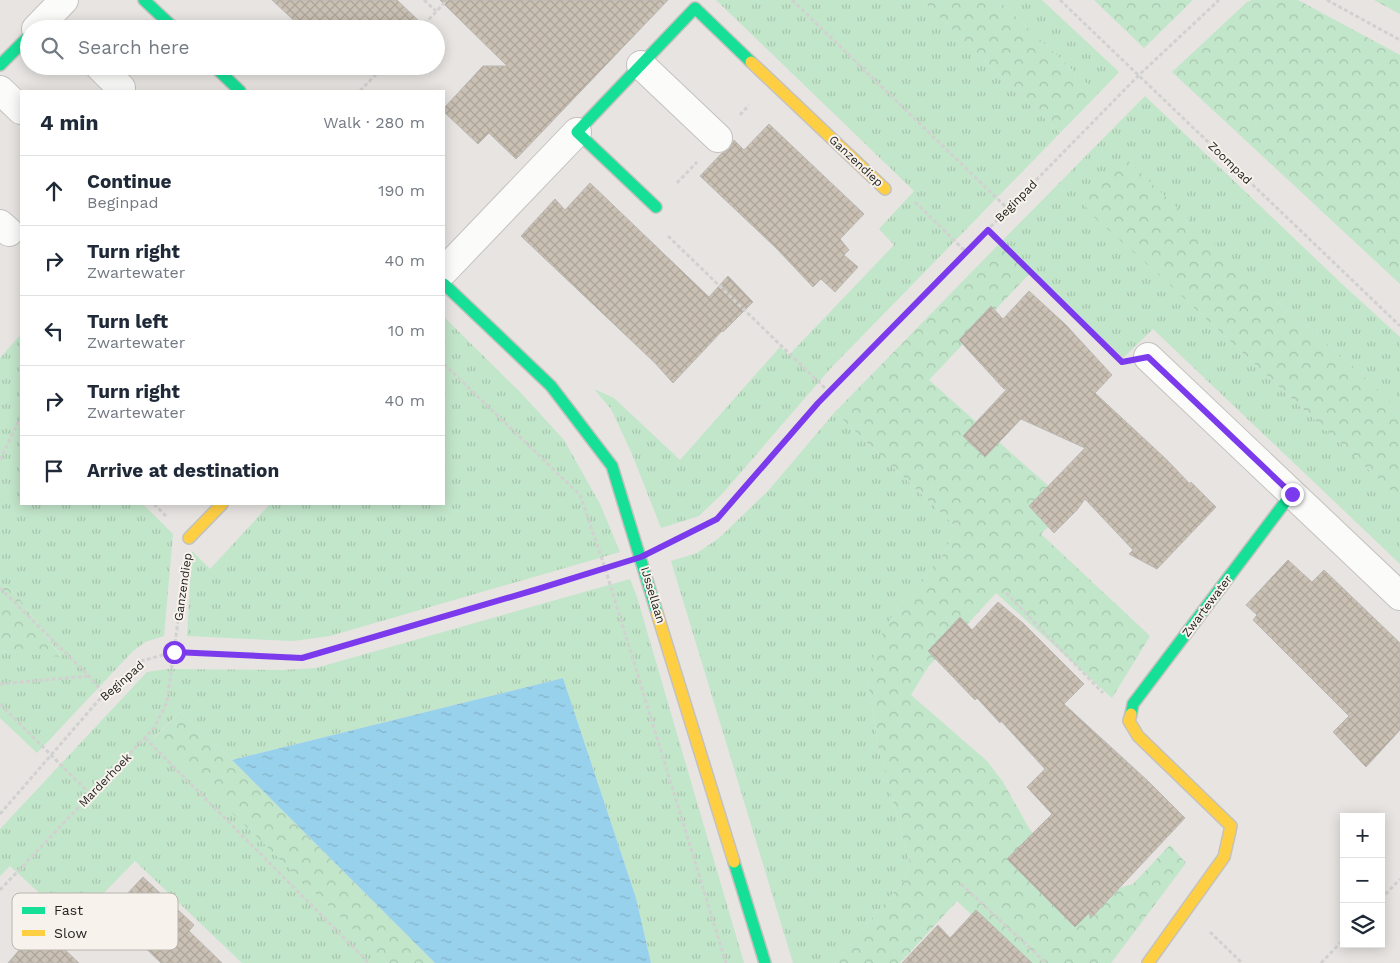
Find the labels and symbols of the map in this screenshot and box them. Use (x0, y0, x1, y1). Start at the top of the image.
street label: Ganzendiep (826, 132, 886, 190)
street label: Zoompad (1205, 139, 1255, 187)
street label: Beginpad (992, 177, 1040, 225)
route end (1281, 483, 1304, 506)
street label: Ganzendiep (171, 552, 195, 622)
street label: IJssellaan (638, 565, 668, 625)
street label: Zwartewater (1179, 572, 1235, 640)
route start (163, 641, 186, 664)
street label: Beginpad (97, 658, 147, 704)
street label: Marderhoek (76, 750, 134, 810)
legend (12, 893, 178, 950)
text: Fast (54, 902, 83, 918)
text: Slow (54, 925, 87, 941)

